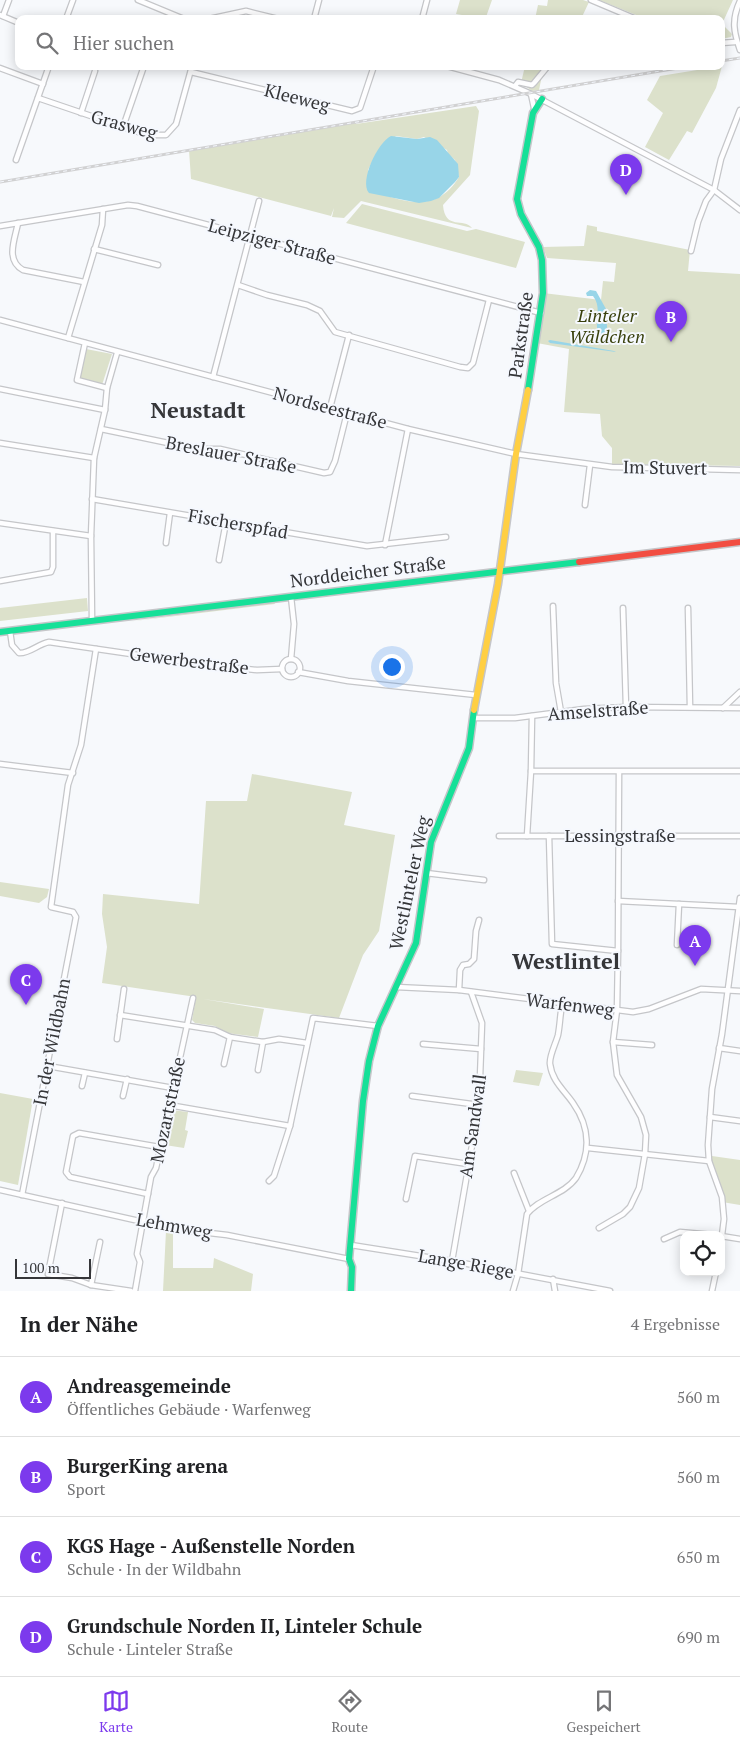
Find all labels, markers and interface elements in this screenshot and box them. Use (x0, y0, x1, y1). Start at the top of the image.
search box (15, 15, 725, 70)
icon: search (33, 29, 61, 57)
text: Hier suchen (73, 30, 174, 55)
street label: Kleeweg (262, 77, 333, 117)
street label: Grasweg (89, 104, 161, 145)
pin: D (610, 154, 642, 195)
street label: Leipziger Straße (206, 212, 339, 270)
street label: Parkstraße (502, 290, 538, 380)
pin: B (655, 301, 687, 342)
park label: Linteler Wäldchen (569, 303, 645, 348)
street label: Nordseestraße (271, 380, 390, 434)
district label: Neustadt (150, 395, 246, 424)
street label: Breslauer Straße (164, 430, 299, 478)
street label: Im Stuvert (623, 454, 708, 480)
street label: Fischerspfad (186, 502, 290, 544)
street label: Norddeicher Straße (289, 550, 447, 592)
street label: Gewerbestraße (128, 641, 250, 679)
your location (379, 654, 405, 680)
street label: Amselstraße (547, 695, 649, 725)
street label: Westlinteler Weg (383, 813, 435, 952)
street label: Lessingstraße (564, 823, 676, 847)
pin: A (679, 925, 711, 966)
district label: Westlintel (512, 946, 620, 975)
pin: C (10, 964, 42, 1005)
street label: In der Wildbahn (27, 976, 75, 1108)
street label: Warfenweg (525, 987, 616, 1021)
street label: Mozartstraße (144, 1055, 190, 1165)
street label: Am Sandwall (453, 1072, 491, 1179)
street label: Lehmweg (134, 1207, 214, 1244)
map controls (680, 1231, 725, 1276)
button: locate (680, 1231, 725, 1276)
street label: Lange Riege (416, 1243, 516, 1283)
scale bar (15, 1256, 91, 1279)
text: 100 m (22, 1258, 60, 1277)
text: In der Nähe (20, 1310, 138, 1338)
text: 4 Ergebnisse (631, 1313, 720, 1335)
text: Andreasgemeinde (67, 1373, 231, 1398)
text: A (30, 1386, 42, 1408)
text: 560 m (677, 1386, 720, 1408)
text: Öffentliches Gebäude · Warfenweg (67, 1398, 311, 1420)
text: BurgerKing arena (67, 1453, 228, 1478)
text: B (31, 1466, 41, 1488)
text: 560 m (677, 1466, 720, 1488)
text: Sport (67, 1478, 106, 1500)
text: KGS Hage - Außenstelle Norden (67, 1533, 355, 1558)
text: C (31, 1546, 41, 1568)
text: 650 m (677, 1546, 720, 1568)
text: Schule · In der Wildbahn (67, 1558, 241, 1580)
text: Grundschule Norden II, Linteler Schule (67, 1613, 422, 1638)
text: D (30, 1626, 42, 1648)
text: 690 m (677, 1626, 720, 1648)
text: Schule · Linteler Straße (67, 1638, 233, 1660)
tab: Karte (99, 1687, 133, 1736)
tab: Route (331, 1687, 368, 1736)
tab: Gespeichert (567, 1687, 641, 1736)

